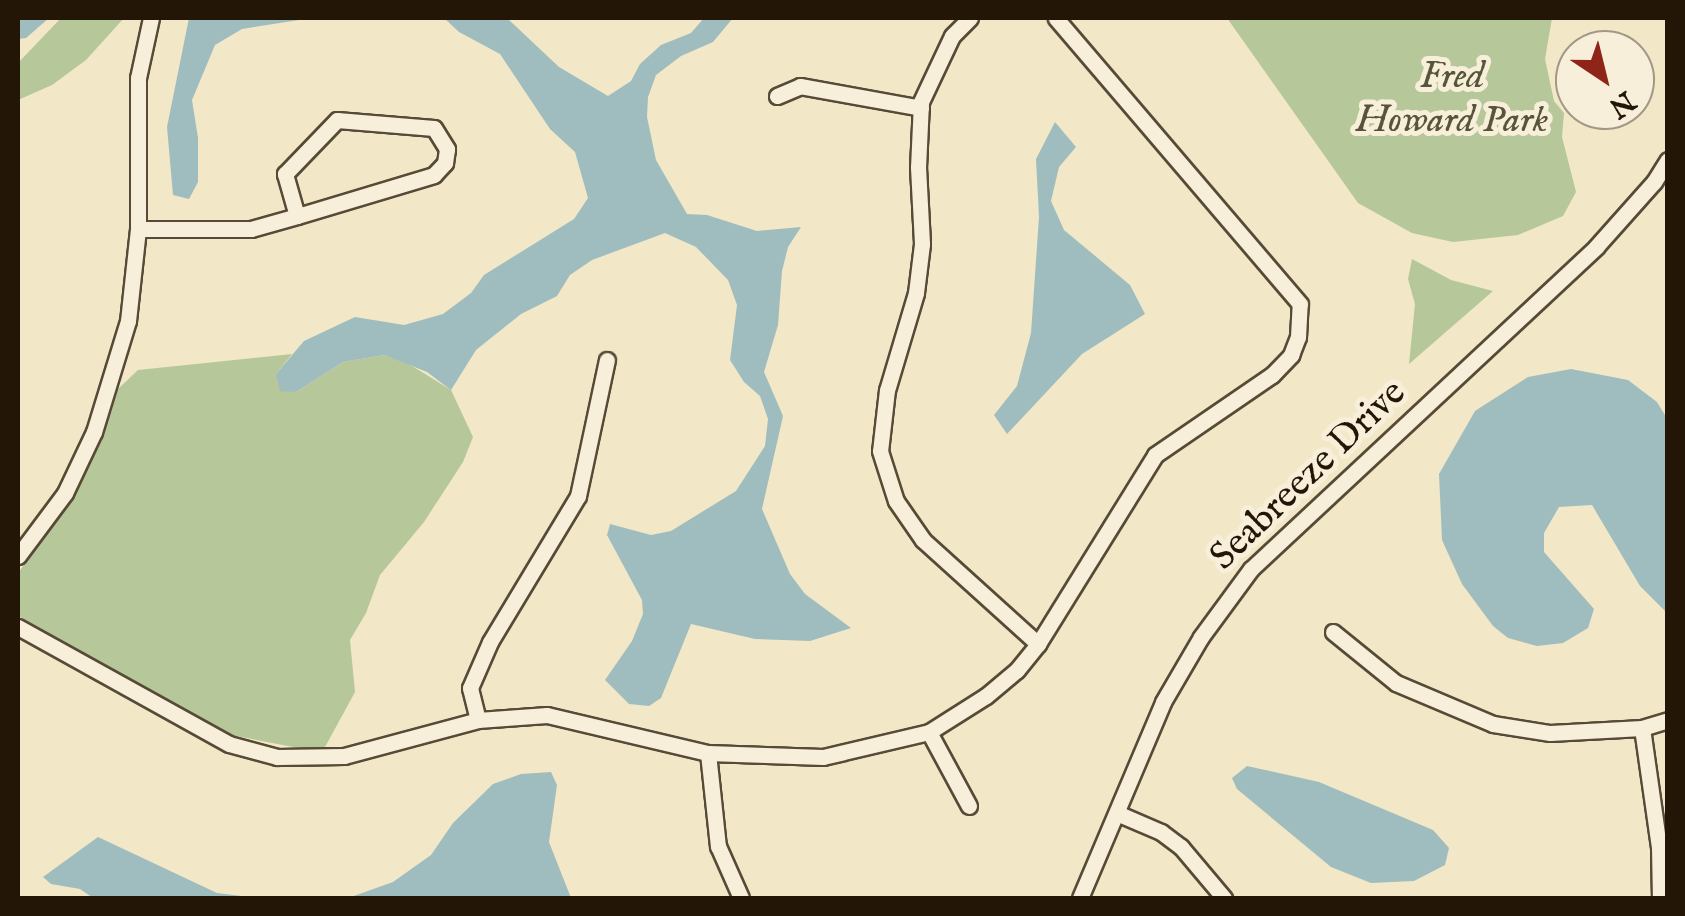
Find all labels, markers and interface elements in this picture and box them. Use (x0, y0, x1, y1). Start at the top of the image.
north arrow (1555, 30, 1655, 130)
park label: Fred Howard Park (1356, 55, 1548, 144)
text: N (1601, 82, 1641, 125)
street label: Seabreeze Drive (1202, 371, 1416, 581)

